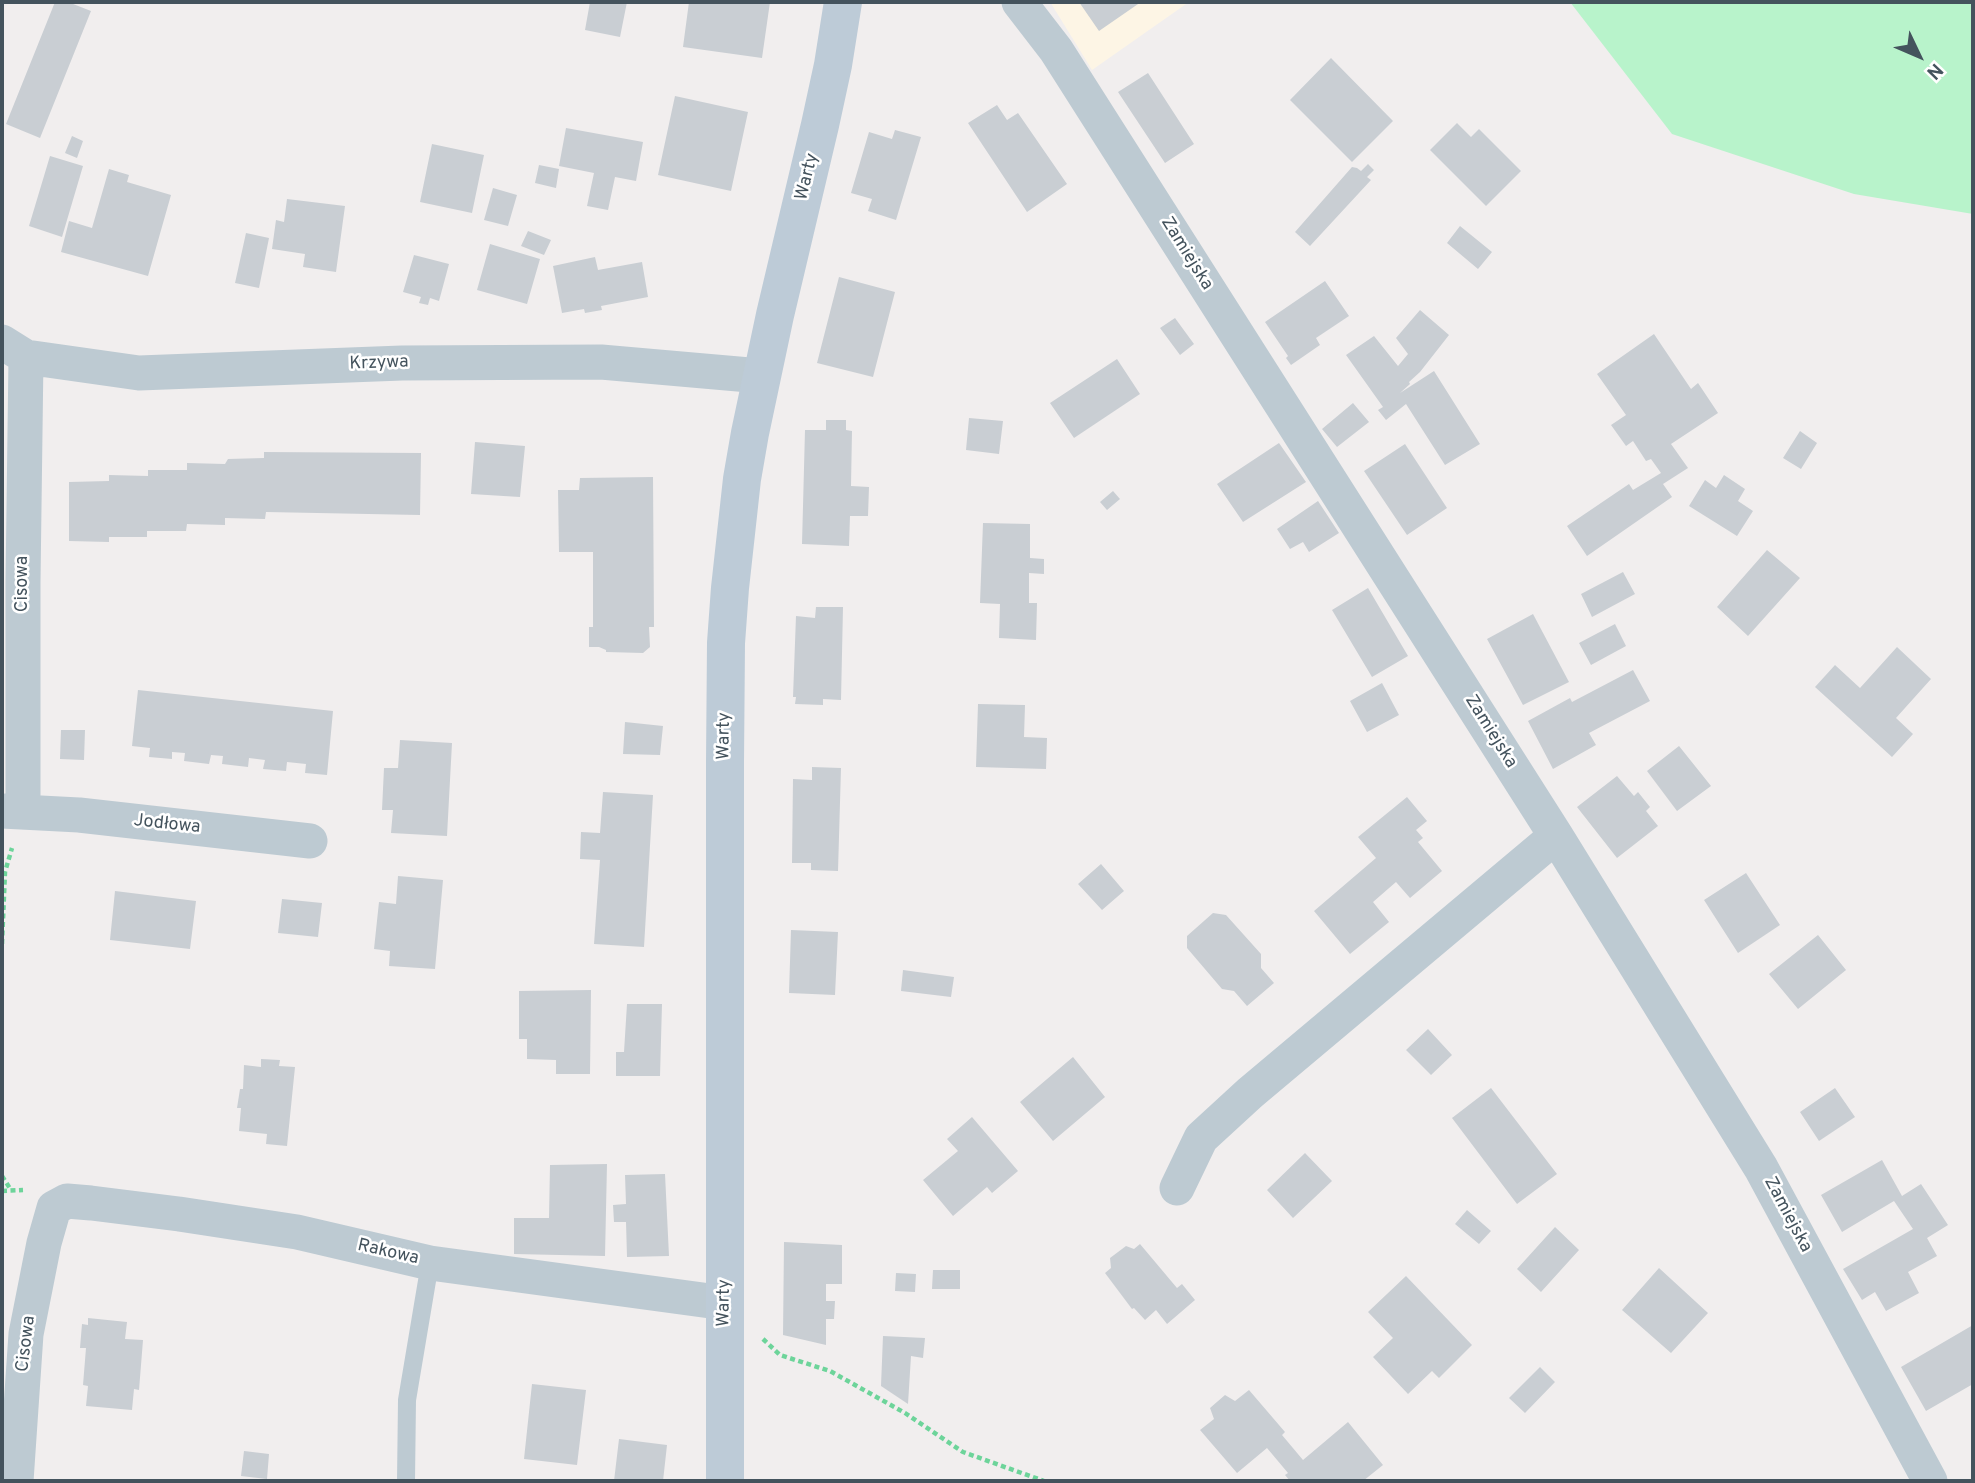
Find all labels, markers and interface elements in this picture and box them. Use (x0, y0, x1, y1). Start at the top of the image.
north arrow (1884, 21, 1954, 91)
text: N (1921, 57, 1947, 84)
street label: Warty (792, 151, 824, 203)
street label: Zamiejska (1155, 213, 1217, 295)
street label: Krzywa (349, 352, 409, 376)
street label: Cisowa (12, 556, 34, 612)
street label: Zamiejska (1459, 691, 1521, 773)
street label: Warty (714, 712, 736, 760)
street label: Jodłowa (133, 811, 201, 839)
street label: Zamiejska (1758, 1174, 1816, 1256)
street label: Rakowa (355, 1235, 421, 1271)
street label: Warty (714, 1279, 736, 1327)
street label: Cisowa (13, 1315, 41, 1373)

